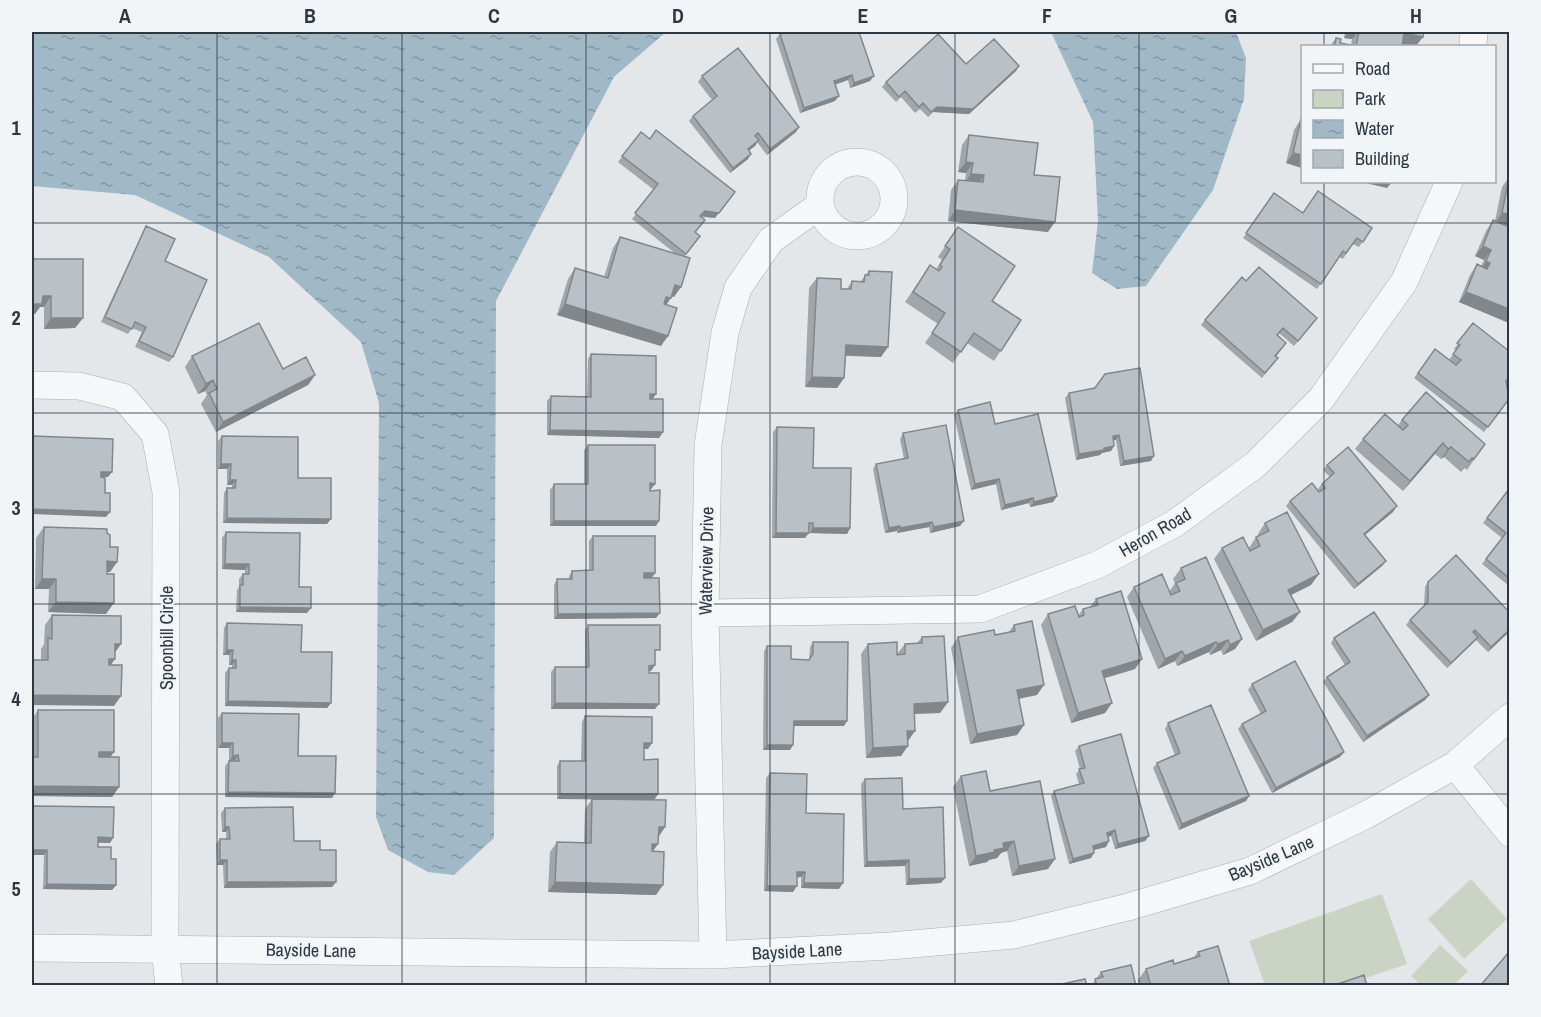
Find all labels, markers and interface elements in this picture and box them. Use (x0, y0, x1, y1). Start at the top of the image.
text: A (119, 2, 131, 29)
text: B (304, 2, 316, 29)
text: C (488, 2, 500, 29)
text: D (672, 2, 684, 29)
text: E (858, 2, 869, 29)
text: F (1042, 2, 1052, 29)
text: G (1225, 2, 1237, 29)
text: H (1410, 2, 1422, 29)
legend (1301, 45, 1496, 183)
text: Road (1355, 56, 1390, 81)
text: Park (1355, 86, 1386, 111)
text: 1 (11, 114, 21, 141)
text: Water (1355, 116, 1394, 141)
text: Building (1355, 146, 1410, 171)
text: 2 (11, 304, 21, 331)
text: 3 (11, 494, 21, 521)
street label: Heron Road (1114, 501, 1196, 563)
street label: Waterview Drive (693, 507, 719, 615)
street label: Spoonbill Circle (154, 586, 179, 690)
text: 4 (11, 685, 21, 712)
street label: Bayside Lane (1225, 829, 1317, 887)
text: 5 (11, 875, 21, 902)
street label: Bayside Lane (751, 936, 843, 966)
street label: Bayside Lane (266, 937, 356, 963)

